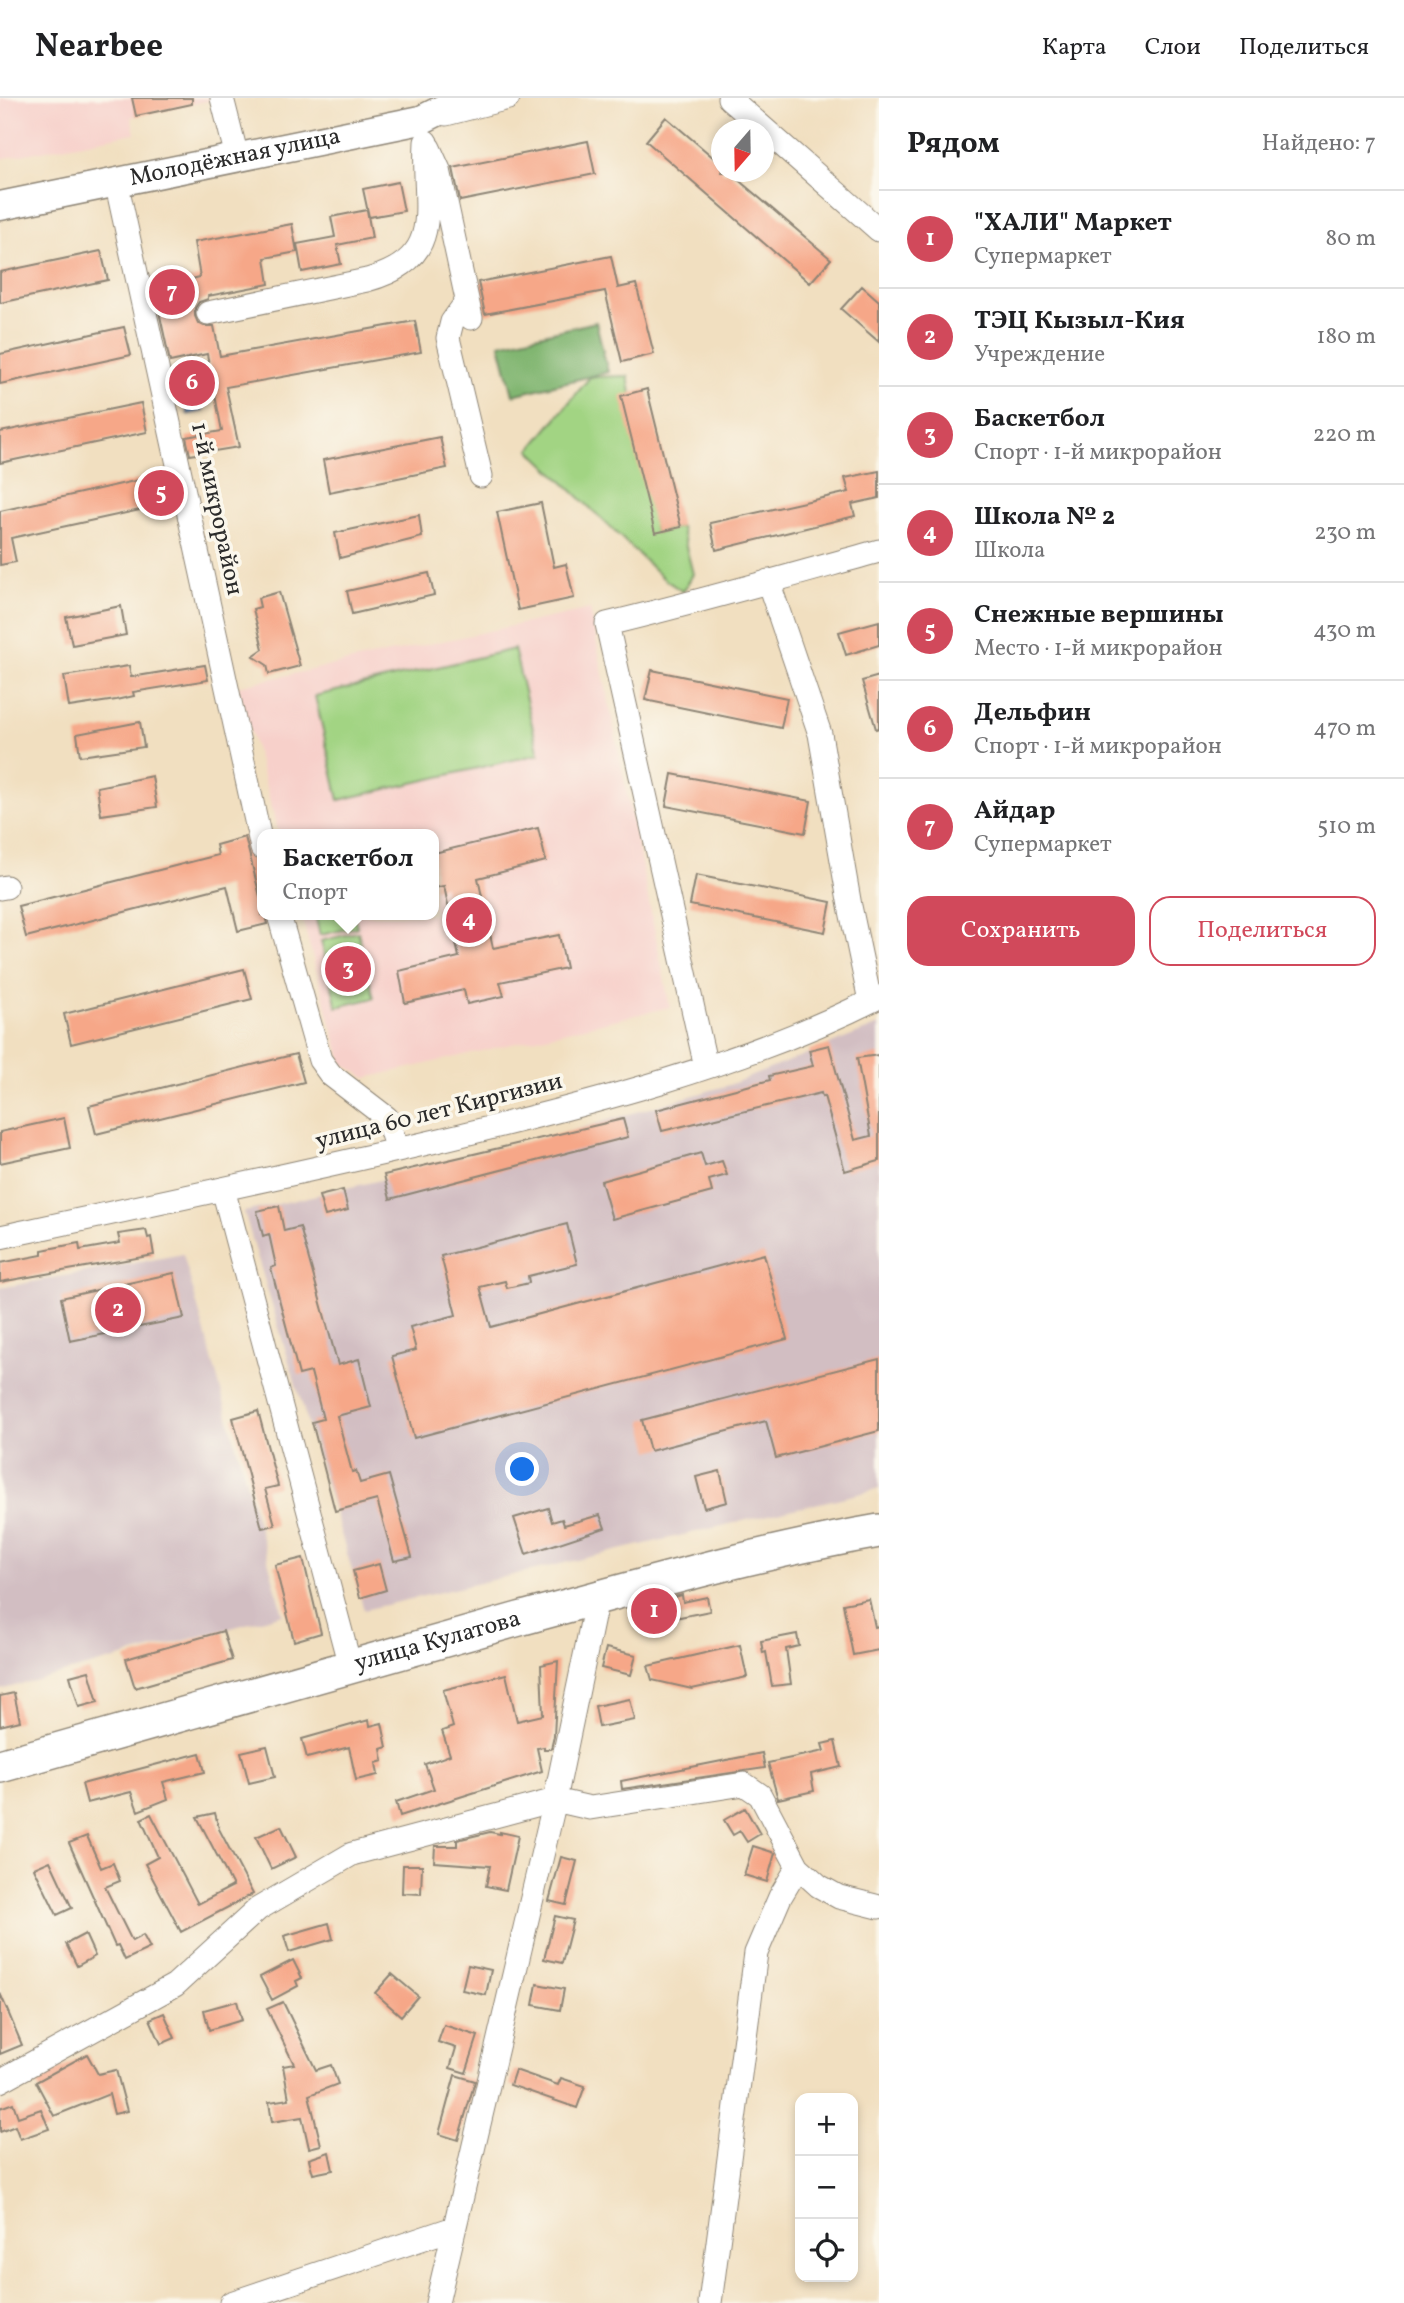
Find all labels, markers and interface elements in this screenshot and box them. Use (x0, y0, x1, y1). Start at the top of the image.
text: Nearbee (35, 25, 163, 71)
text: Карта (1042, 31, 1107, 65)
text: Слои (1145, 31, 1201, 65)
text: Поделиться (1239, 31, 1369, 65)
north arrow (711, 119, 774, 182)
street label: Молодёжная улица (127, 120, 344, 196)
text: Рядом (907, 123, 1000, 165)
text: Найдено: 7 (1262, 128, 1376, 160)
text: "ХАЛИ" Маркет (974, 205, 1172, 241)
text: 1 (925, 223, 935, 255)
text: 80 m (1326, 223, 1376, 255)
text: Супермаркет (974, 241, 1112, 273)
pin: 7 (149, 266, 195, 318)
text: ТЭЦ Кызыл-Кия (974, 303, 1185, 339)
text: 2 (924, 321, 936, 353)
text: 180 m (1317, 321, 1376, 353)
text: Учреждение (974, 339, 1105, 371)
pin: 6 (169, 357, 215, 409)
text: Баскетбол (974, 401, 1105, 437)
street label: 1-й микрорайон (181, 419, 251, 599)
text: 3 (924, 419, 936, 451)
text: 220 m (1313, 419, 1376, 451)
text: Спорт · 1-й микрорайон (974, 437, 1222, 469)
pin: 5 (138, 467, 184, 519)
text: Школа № 2 (974, 499, 1115, 535)
text: 4 (923, 517, 937, 549)
text: 230 m (1314, 517, 1376, 549)
text: Школа (974, 535, 1045, 567)
text: Снежные вершины (974, 597, 1224, 633)
text: 5 (924, 615, 936, 647)
text: 430 m (1313, 615, 1376, 647)
text: Место · 1-й микрорайон (974, 633, 1223, 665)
text: Дельфин (974, 695, 1091, 731)
text: 6 (924, 713, 936, 745)
text: 470 m (1313, 713, 1376, 745)
text: Спорт · 1-й микрорайон (974, 731, 1222, 763)
text: Айдар (974, 793, 1055, 829)
text: 7 (925, 811, 936, 843)
text: 510 m (1317, 811, 1376, 843)
popup (257, 829, 439, 920)
text: Супермаркет (974, 829, 1112, 861)
text: Баскетбол (283, 841, 413, 877)
text: Спорт (283, 877, 348, 909)
pin: 4 (446, 894, 492, 946)
button: Сохранить (907, 896, 1135, 966)
button: Поделиться (1149, 896, 1376, 966)
pin: 3 (325, 943, 371, 995)
street label: улица 60 лет Киргизии (312, 1065, 566, 1159)
pin: 2 (95, 1284, 141, 1336)
your location (505, 1452, 539, 1486)
pin: 1 (631, 1585, 677, 1637)
street label: улица Кулатова (351, 1602, 525, 1681)
map controls (795, 2093, 858, 2282)
button: + (795, 2093, 858, 2156)
button: − (795, 2156, 858, 2219)
button: locate (795, 2219, 858, 2282)

